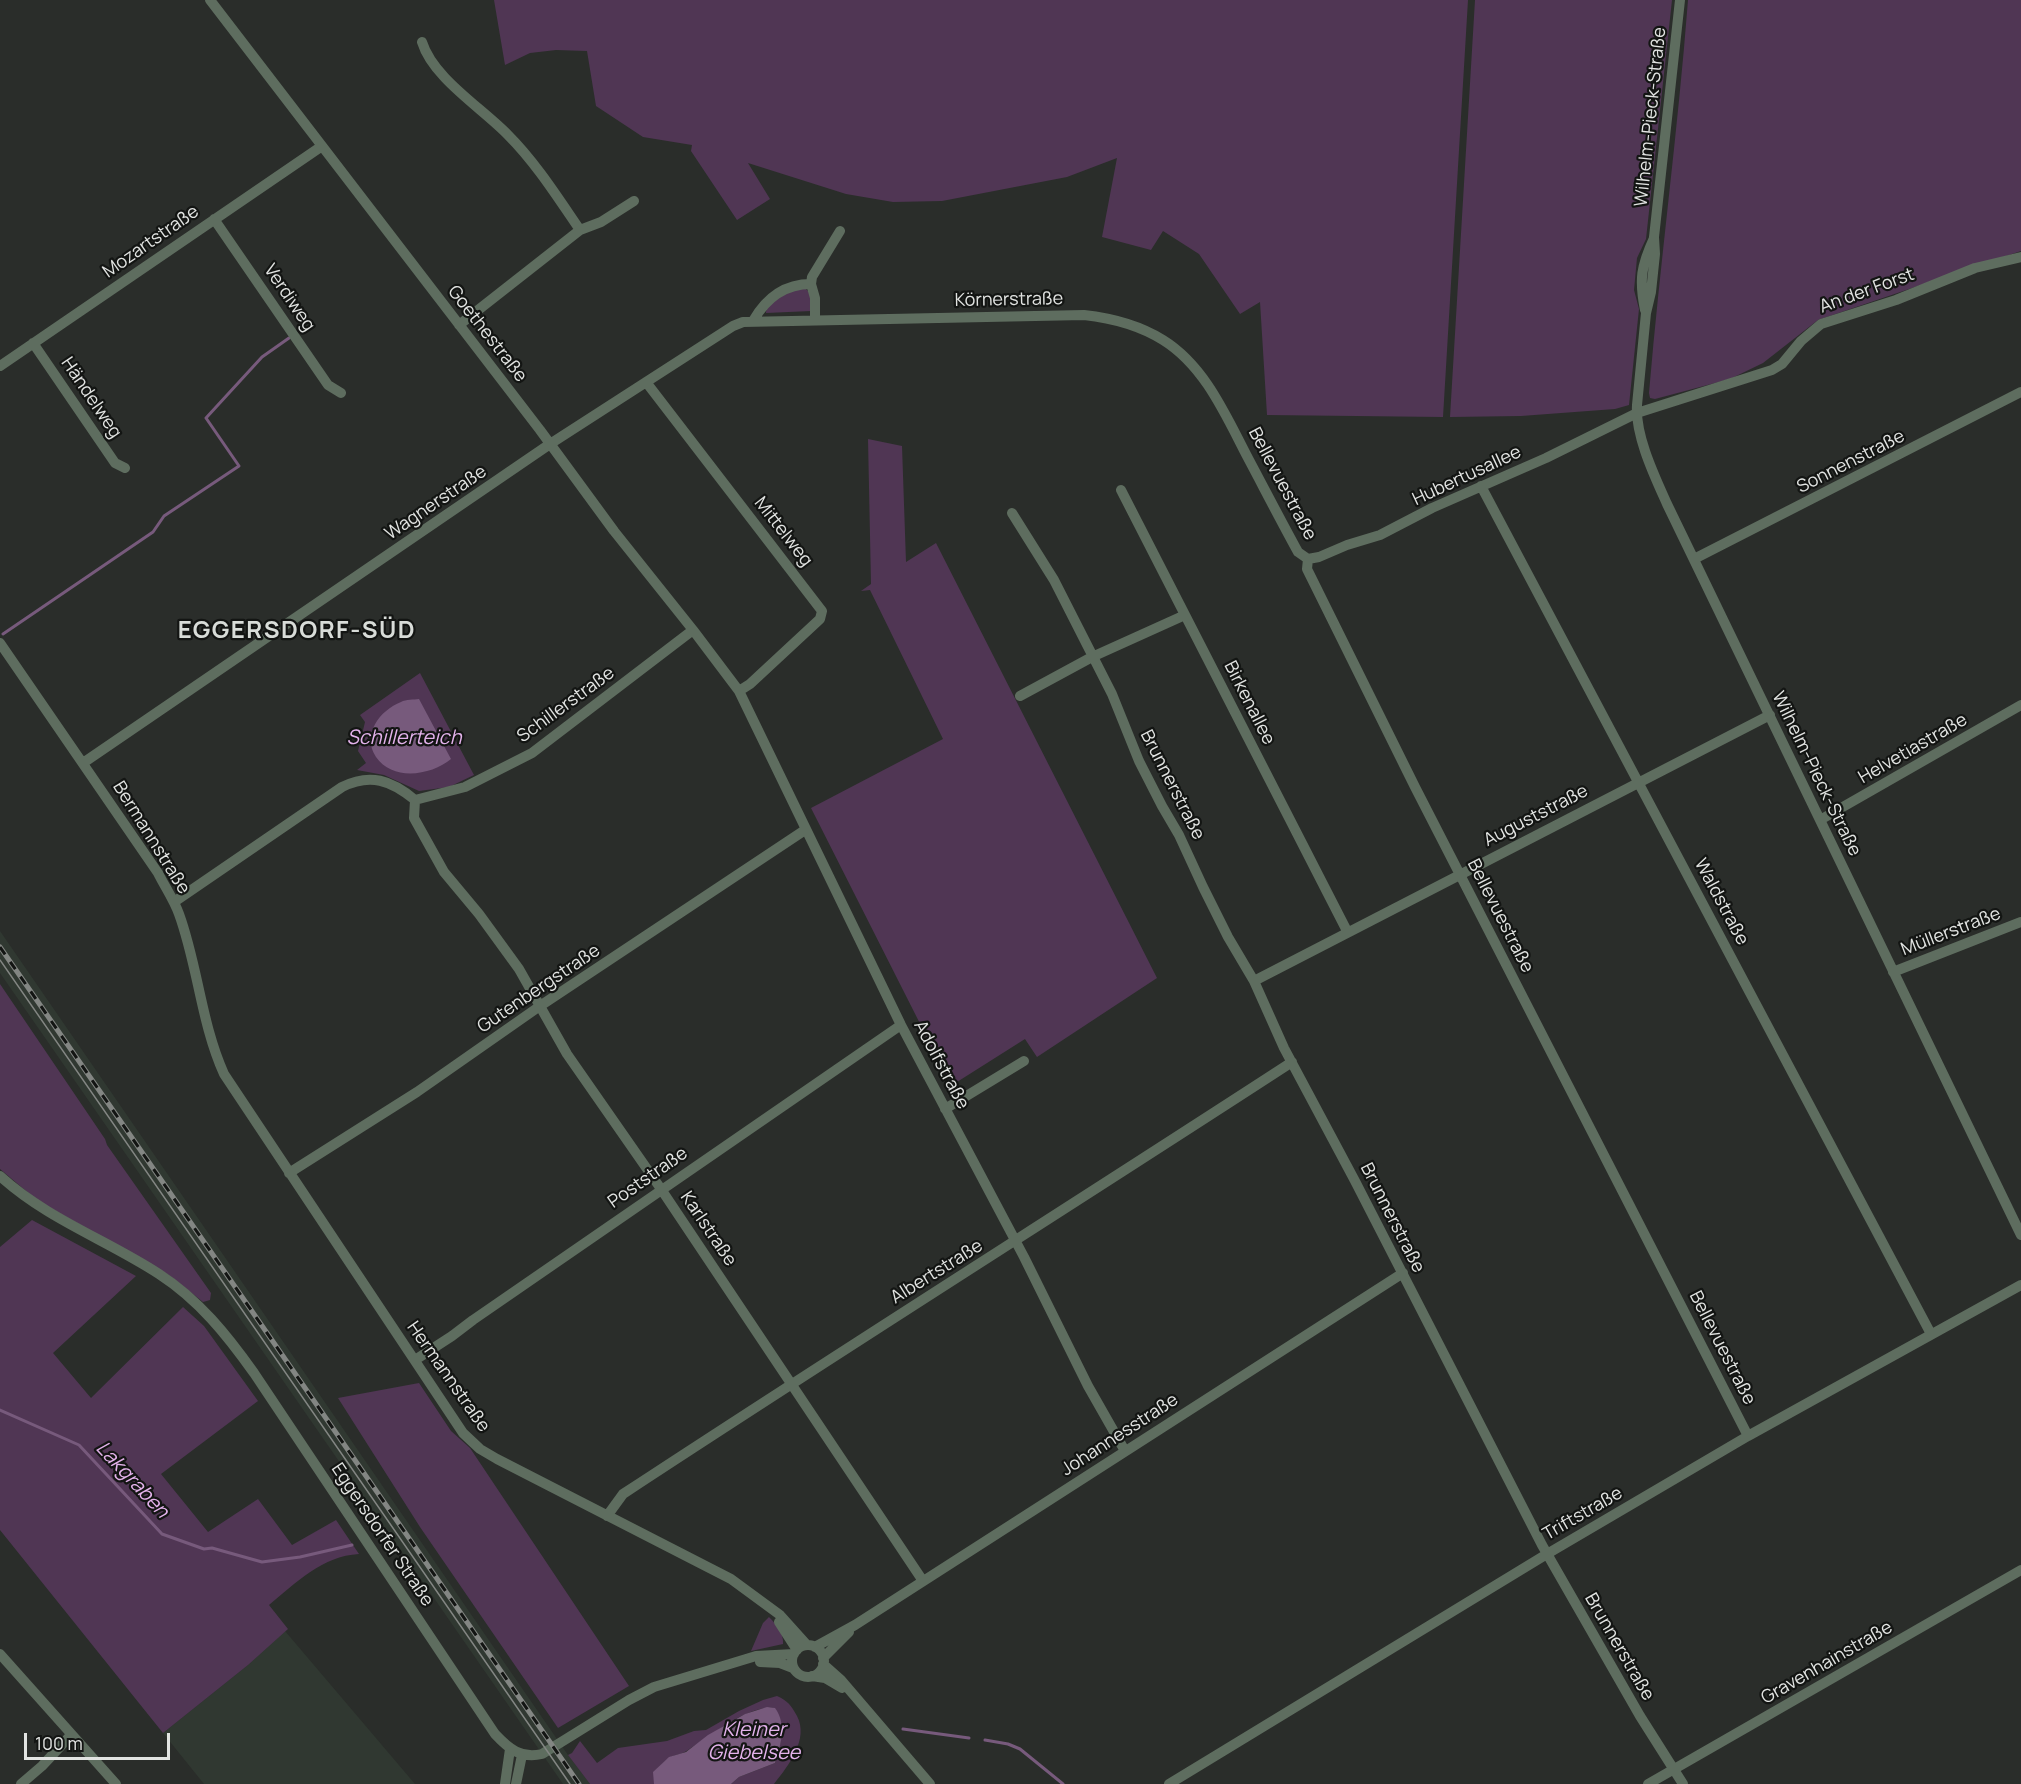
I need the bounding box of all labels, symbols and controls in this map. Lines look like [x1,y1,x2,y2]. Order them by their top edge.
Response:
street label: Wilhelm-Pieck-Straße [1631,26,1671,208]
street label: Mozartstraße [99,201,203,283]
street label: Verdiweg [259,260,319,336]
street label: An der Forst [1817,264,1917,318]
street label: Goethestraße [443,282,531,386]
street label: Körnerstraße [955,288,1063,312]
street label: Händelweg [56,353,126,443]
street label: Bellevuestraße [1243,424,1321,544]
street label: Sonnenstraße [1793,426,1909,498]
street label: Hubertusallee [1409,441,1525,511]
street label: Wagnerstraße [381,461,491,545]
street label: Mittelweg [749,493,817,571]
district label: EGGERSDORF-SÜD [178,617,416,645]
street label: Birkenallee [1219,658,1279,748]
street label: Schillerstraße [513,662,619,748]
street label: Wilhelm-Pieck-Straße [1767,688,1865,860]
street label: Helvetiastraße [1855,709,1971,789]
water label: Schillerteich [346,726,462,750]
street label: Brunnerstraße [1135,727,1209,843]
street label: Bermannstraße [108,778,194,898]
street label: Auguststraße [1480,780,1592,852]
street label: Waldstraße [1689,855,1753,949]
street label: Bellevuestraße [1462,856,1538,976]
street label: Müllerstraße [1898,903,2004,961]
street label: Gutenbergstraße [474,940,604,1038]
street label: Adolfstraße [909,1017,973,1113]
street label: Poststraße [604,1143,692,1213]
street label: Brunnerstraße [1355,1160,1429,1276]
street label: Karlstraße [675,1188,741,1270]
street label: Albertstraße [887,1235,987,1309]
street label: Bellevuestraße [1684,1288,1760,1408]
street label: Hermannstraße [402,1318,494,1436]
street label: Johannesstraße [1057,1389,1183,1481]
water label: Lakgraben [90,1437,174,1523]
street label: Eggersdorfer Straße [326,1459,438,1611]
street label: Triftstraße [1539,1483,1627,1545]
street label: Brunnerstraße [1580,1590,1658,1704]
street label: Gravenhainstraße [1758,1617,1896,1709]
water label: Kleiner Giebelsee [708,1718,800,1765]
scale bar [27,1721,172,1759]
text: 100 m [35,1731,83,1755]

